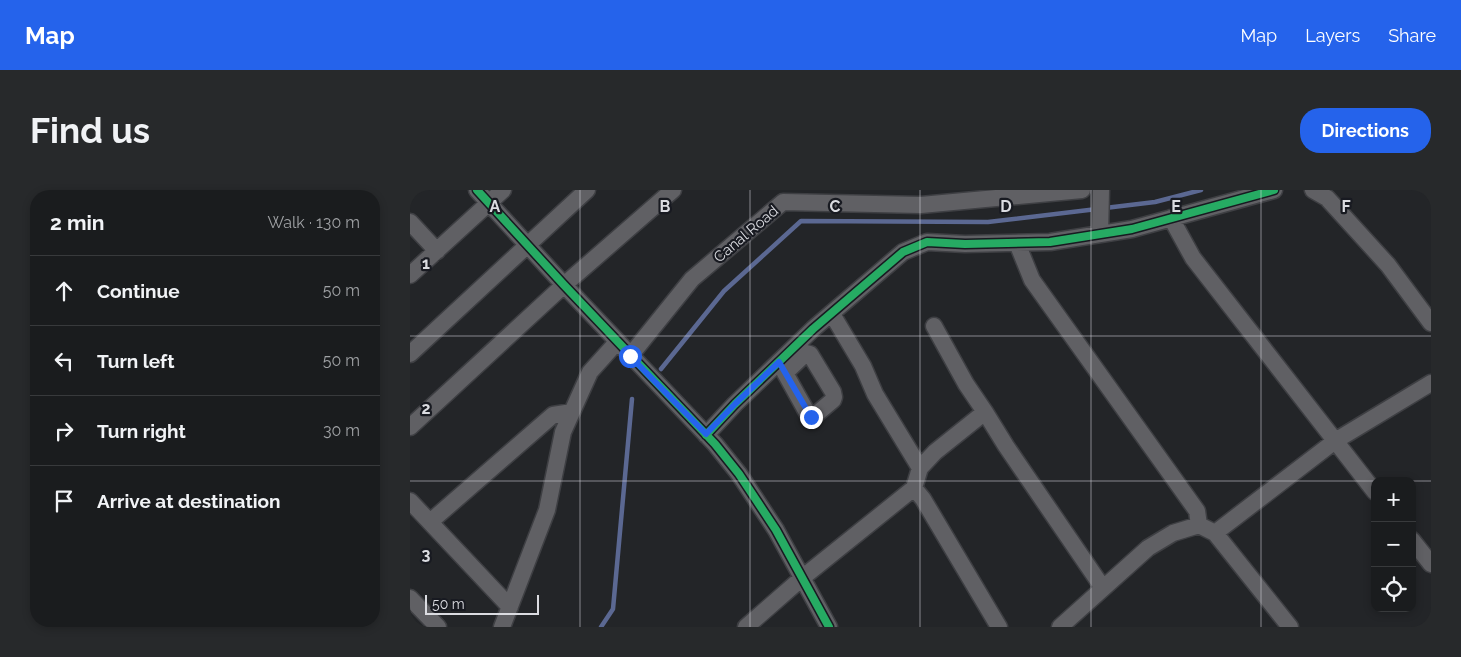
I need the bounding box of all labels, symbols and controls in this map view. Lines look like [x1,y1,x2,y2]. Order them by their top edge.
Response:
text: Map [25,21,75,50]
text: Map [1241,25,1277,46]
text: Layers [1305,25,1360,46]
text: Share [1388,25,1436,46]
button: Directions [1300,108,1431,153]
text: Find us [30,110,150,151]
text: A [490,197,501,216]
text: B [660,197,671,216]
text: C [830,197,841,216]
text: D [1000,197,1012,216]
text: E [1171,197,1181,216]
text: F [1341,197,1351,216]
street label: Canal Road [710,202,782,266]
text: 2 min [50,210,104,235]
text: Walk · 130 m [267,213,360,232]
text: 1 [422,254,430,273]
icon: ahead [50,277,78,305]
text: Continue [97,280,180,302]
text: 50 m [323,281,360,300]
route start [619,345,642,368]
icon: left [50,347,78,375]
text: Turn left [97,350,174,372]
text: 50 m [323,351,360,370]
text: 2 [421,399,431,418]
route end [800,406,823,429]
icon: right [50,417,78,445]
text: Turn right [97,420,186,442]
text: 30 m [323,421,360,440]
map controls [1371,477,1416,612]
button: + [1371,477,1416,522]
icon: arrive [50,487,78,515]
text: Arrive at destination [97,490,281,512]
button: − [1371,522,1416,567]
text: 3 [422,545,431,564]
button: locate [1371,567,1416,612]
scale bar [425,592,539,615]
text: 50 m [432,596,465,612]

